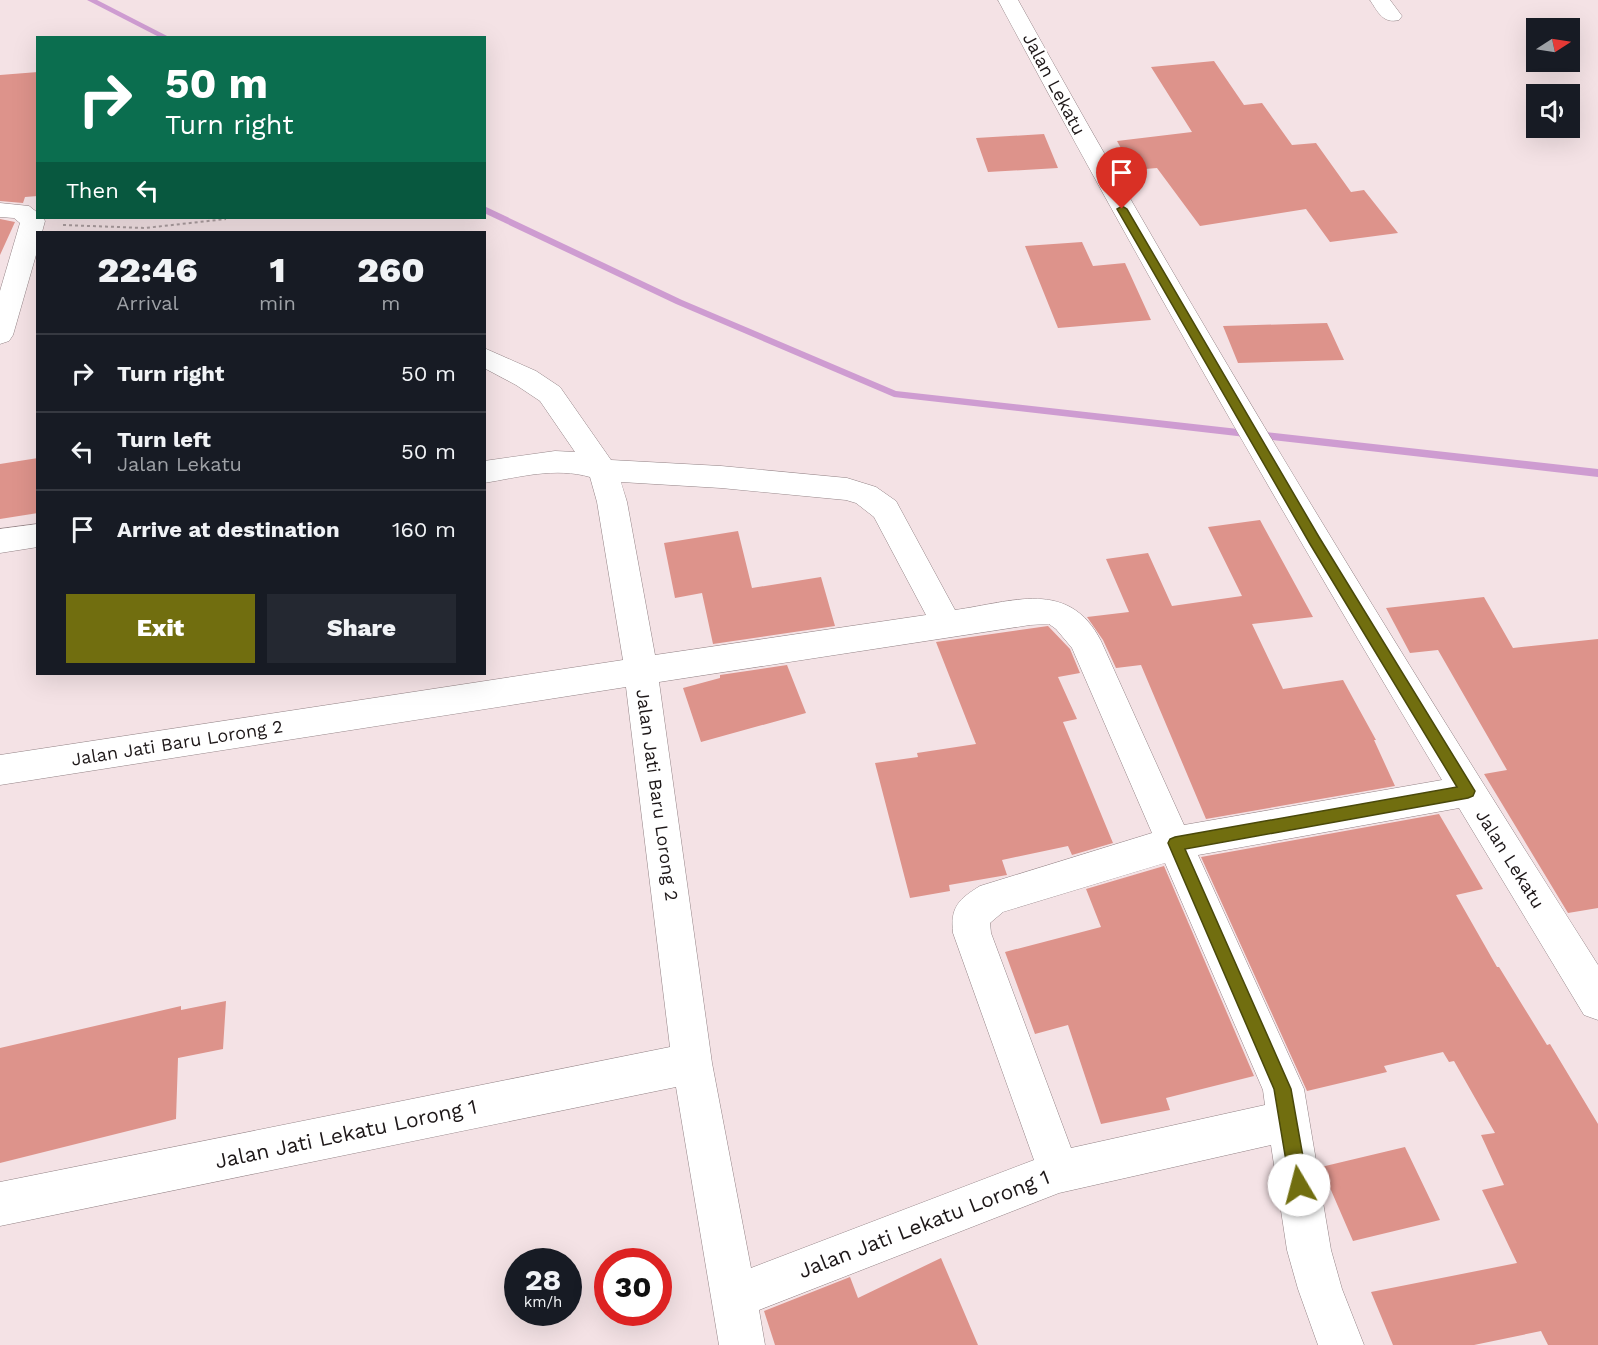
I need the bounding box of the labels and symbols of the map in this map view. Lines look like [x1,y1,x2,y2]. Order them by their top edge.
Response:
north arrow [1526,18,1580,72]
street label: Jalan Lekatu [1019,29,1090,138]
pin [1096,147,1147,209]
street label: Jalan Jati Baru Lorong 2 [632,688,683,902]
street label: Jalan Jati Baru Lorong 2 [70,715,284,770]
street label: Jalan Lekatu [1472,806,1549,912]
street label: Jalan Jati Lekatu Lorong 1 [213,1094,479,1174]
position arrow [1267,1153,1331,1217]
street label: Jalan Jati Lekatu Lorong 1 [795,1164,1053,1283]
speed limit sign: 30 [594,1248,672,1326]

